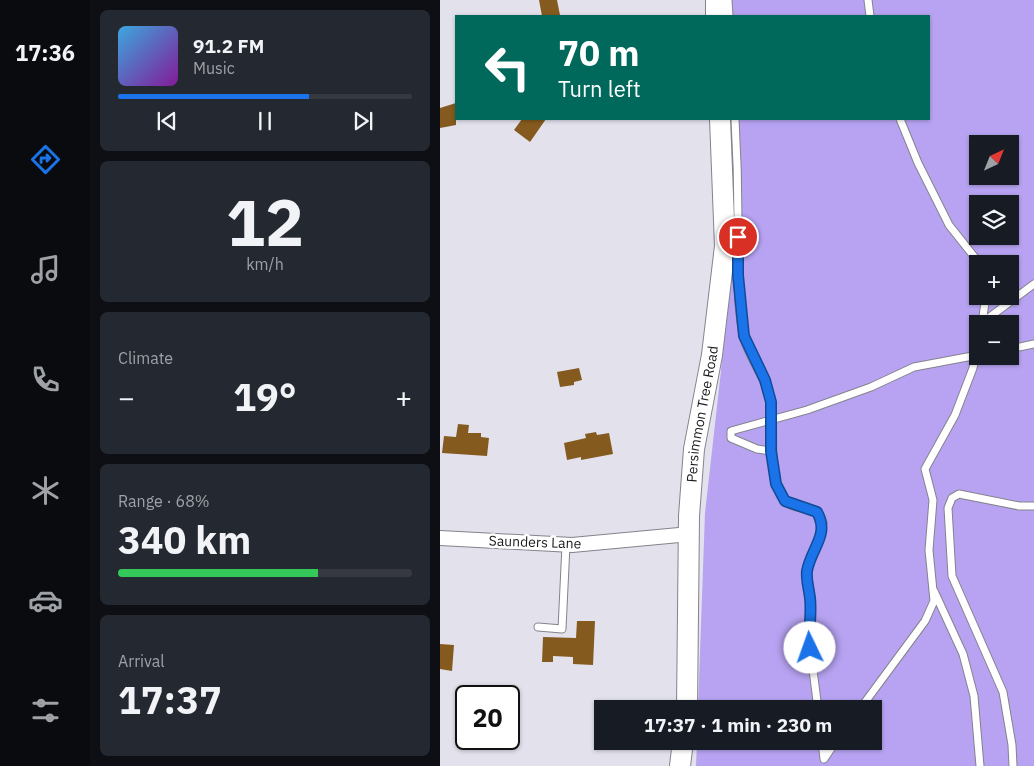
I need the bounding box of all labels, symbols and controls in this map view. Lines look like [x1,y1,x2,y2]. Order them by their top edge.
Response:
text: 70 m [558,30,640,76]
text: 91.2 FM [193,34,264,58]
icon: left [475,35,540,100]
text: 17:36 [15,38,75,67]
text: Music [193,58,235,78]
text: Turn left [558,74,641,103]
icon: previous [153,107,181,135]
icon: pause [251,107,279,135]
icon: next [349,107,377,135]
north arrow [969,135,1019,185]
map controls [969,135,1019,365]
icon: directions [28,142,63,177]
text: 12 [226,179,304,264]
button: layers [969,195,1019,245]
pin [717,216,759,258]
icon: arrive [724,223,752,251]
icon: music [28,252,63,287]
text: km/h [246,254,284,274]
button: + [969,255,1019,305]
button: − [969,315,1019,365]
street label: Persimmon Tree Road [683,345,722,483]
text: Climate [118,348,173,368]
icon: phone [28,362,63,397]
text: 19° [233,372,297,421]
text: − [118,379,135,416]
text: + [395,379,412,416]
icon: climate [28,473,63,508]
text: Range · 68% [118,491,210,511]
text: 340 km [118,515,251,564]
street label: Saunders Lane [488,531,582,553]
icon: car [28,583,63,618]
position arrow [783,621,835,673]
text: Arrival [118,651,165,671]
text: 17:37 [118,675,222,724]
speed limit sign: 20 [455,685,520,750]
icon: filters [28,693,63,728]
text: 17:37 · 1 min · 230 m [644,713,832,737]

